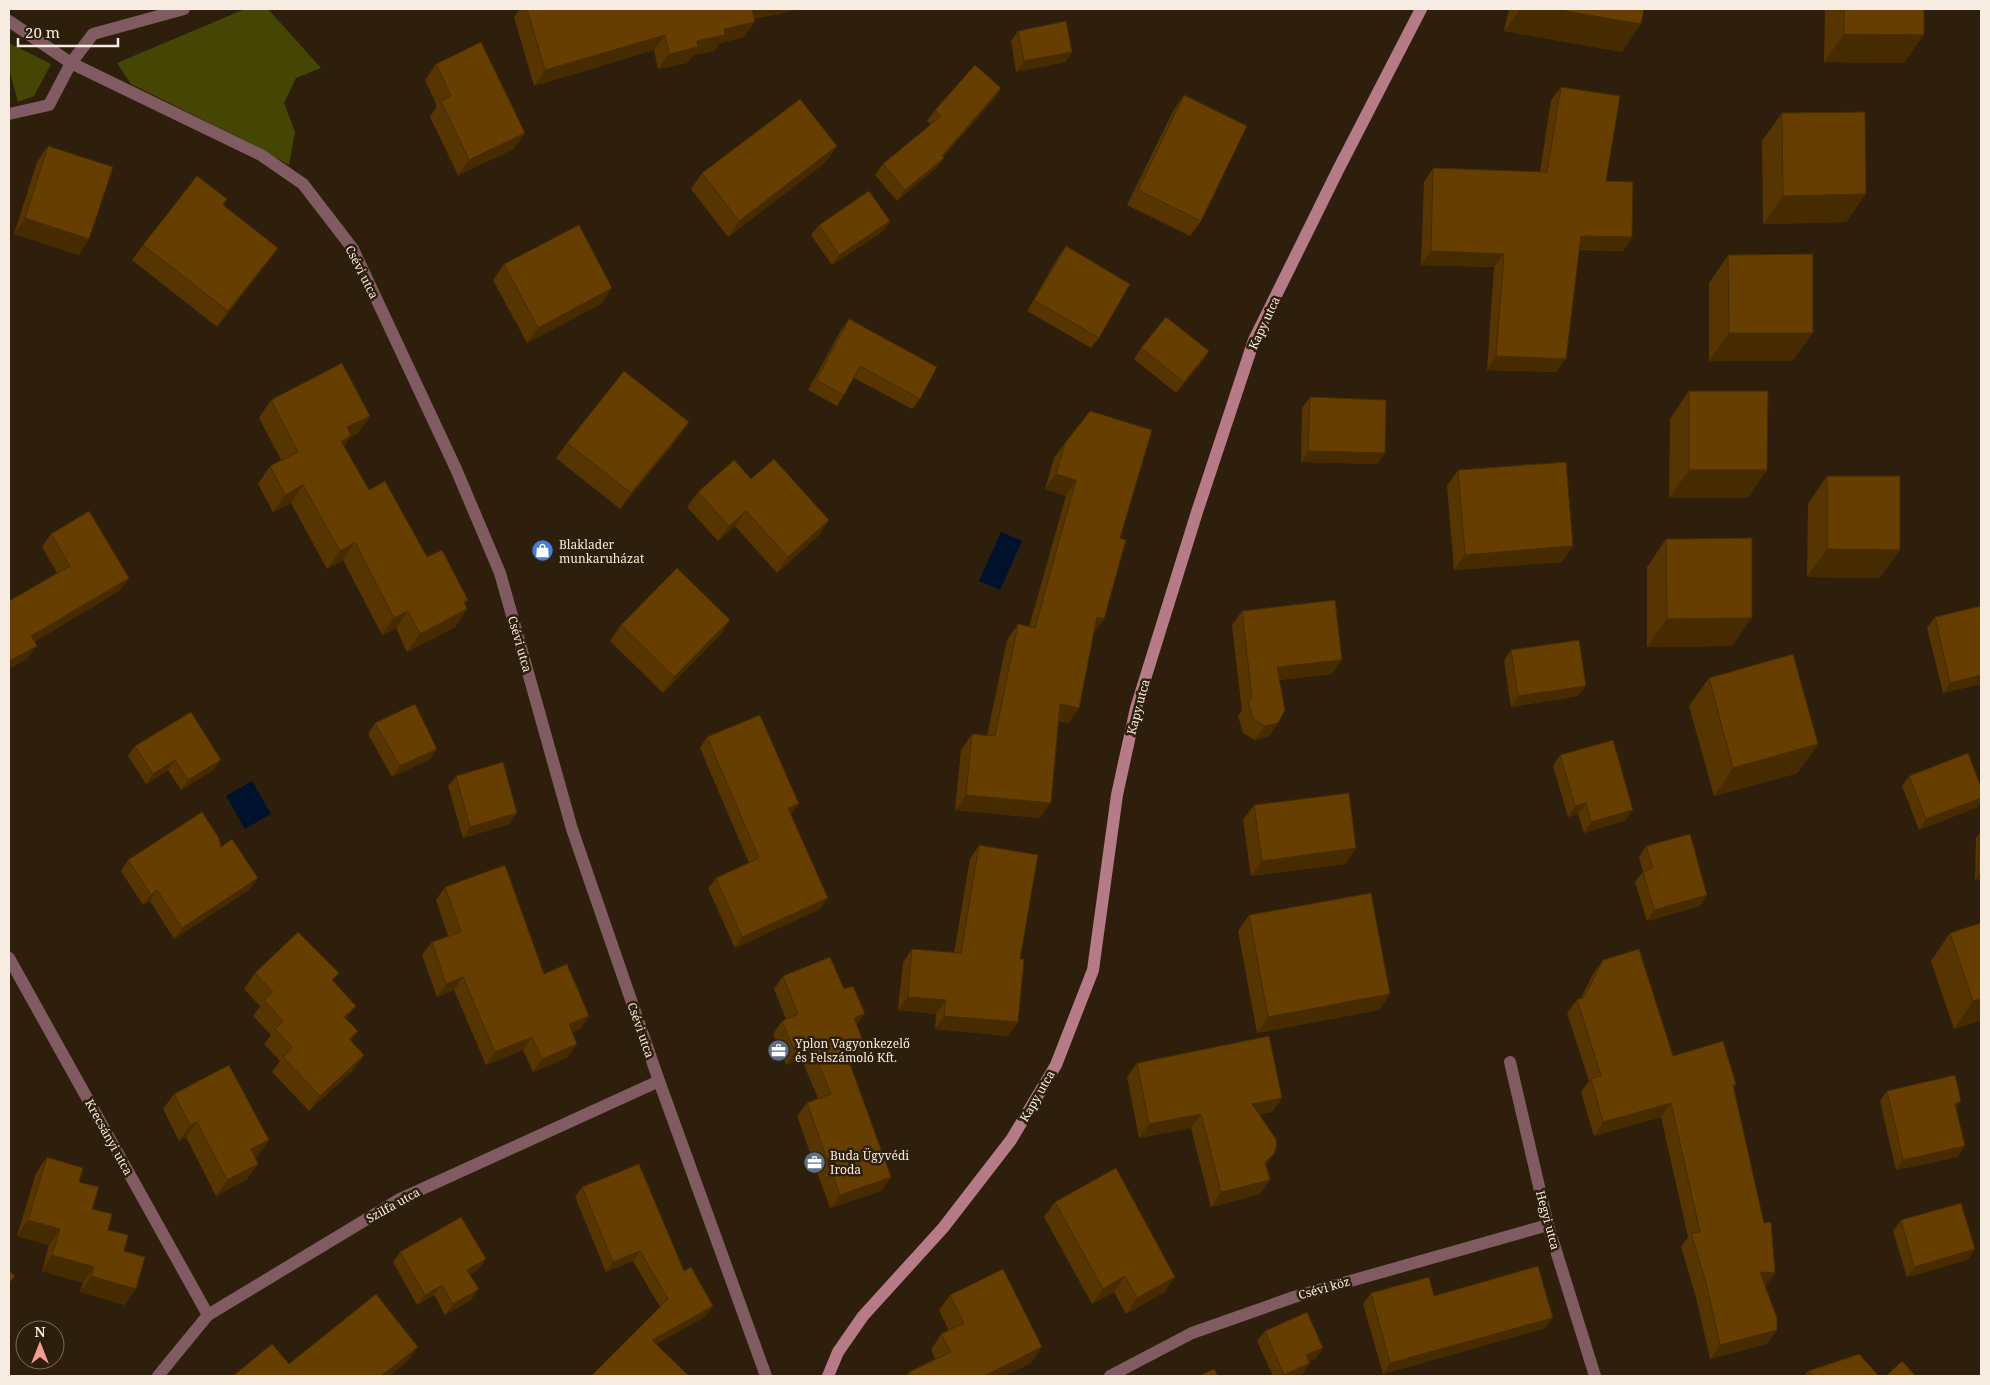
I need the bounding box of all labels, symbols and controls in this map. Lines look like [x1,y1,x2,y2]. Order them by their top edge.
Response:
scale bar [18,15,118,47]
text: 20 m [25,22,60,42]
street label: Csévi utca [341,242,383,302]
street label: Kapy utca [1244,294,1284,352]
place label: Blaklader munkaruházat [559,536,644,567]
shop icon: Blaklader munkaruházat [531,539,555,563]
street label: Csévi utca [504,614,536,674]
street label: Kapy utca [1122,677,1154,737]
street label: Csévi utca [624,1000,658,1060]
place label: Yplon Vagyonkezelő és Felszámoló Kft. [794,1035,910,1066]
office icon: Yplon Vagyonkezelő és Felszámoló Kft. [767,1038,791,1062]
street label: Kapy utca [1015,1067,1059,1125]
street label: Krecsányi utca [81,1096,137,1178]
place label: Buda Ügyvédi Iroda [830,1147,909,1178]
office icon: Buda Ügyvédi Iroda [802,1150,826,1174]
street label: Szilfa utca [363,1183,423,1227]
street label: Hegyi utca [1532,1189,1564,1252]
street label: Csévi köz [1296,1273,1352,1303]
north arrow [15,1320,65,1370]
text: N [34,1322,46,1341]

